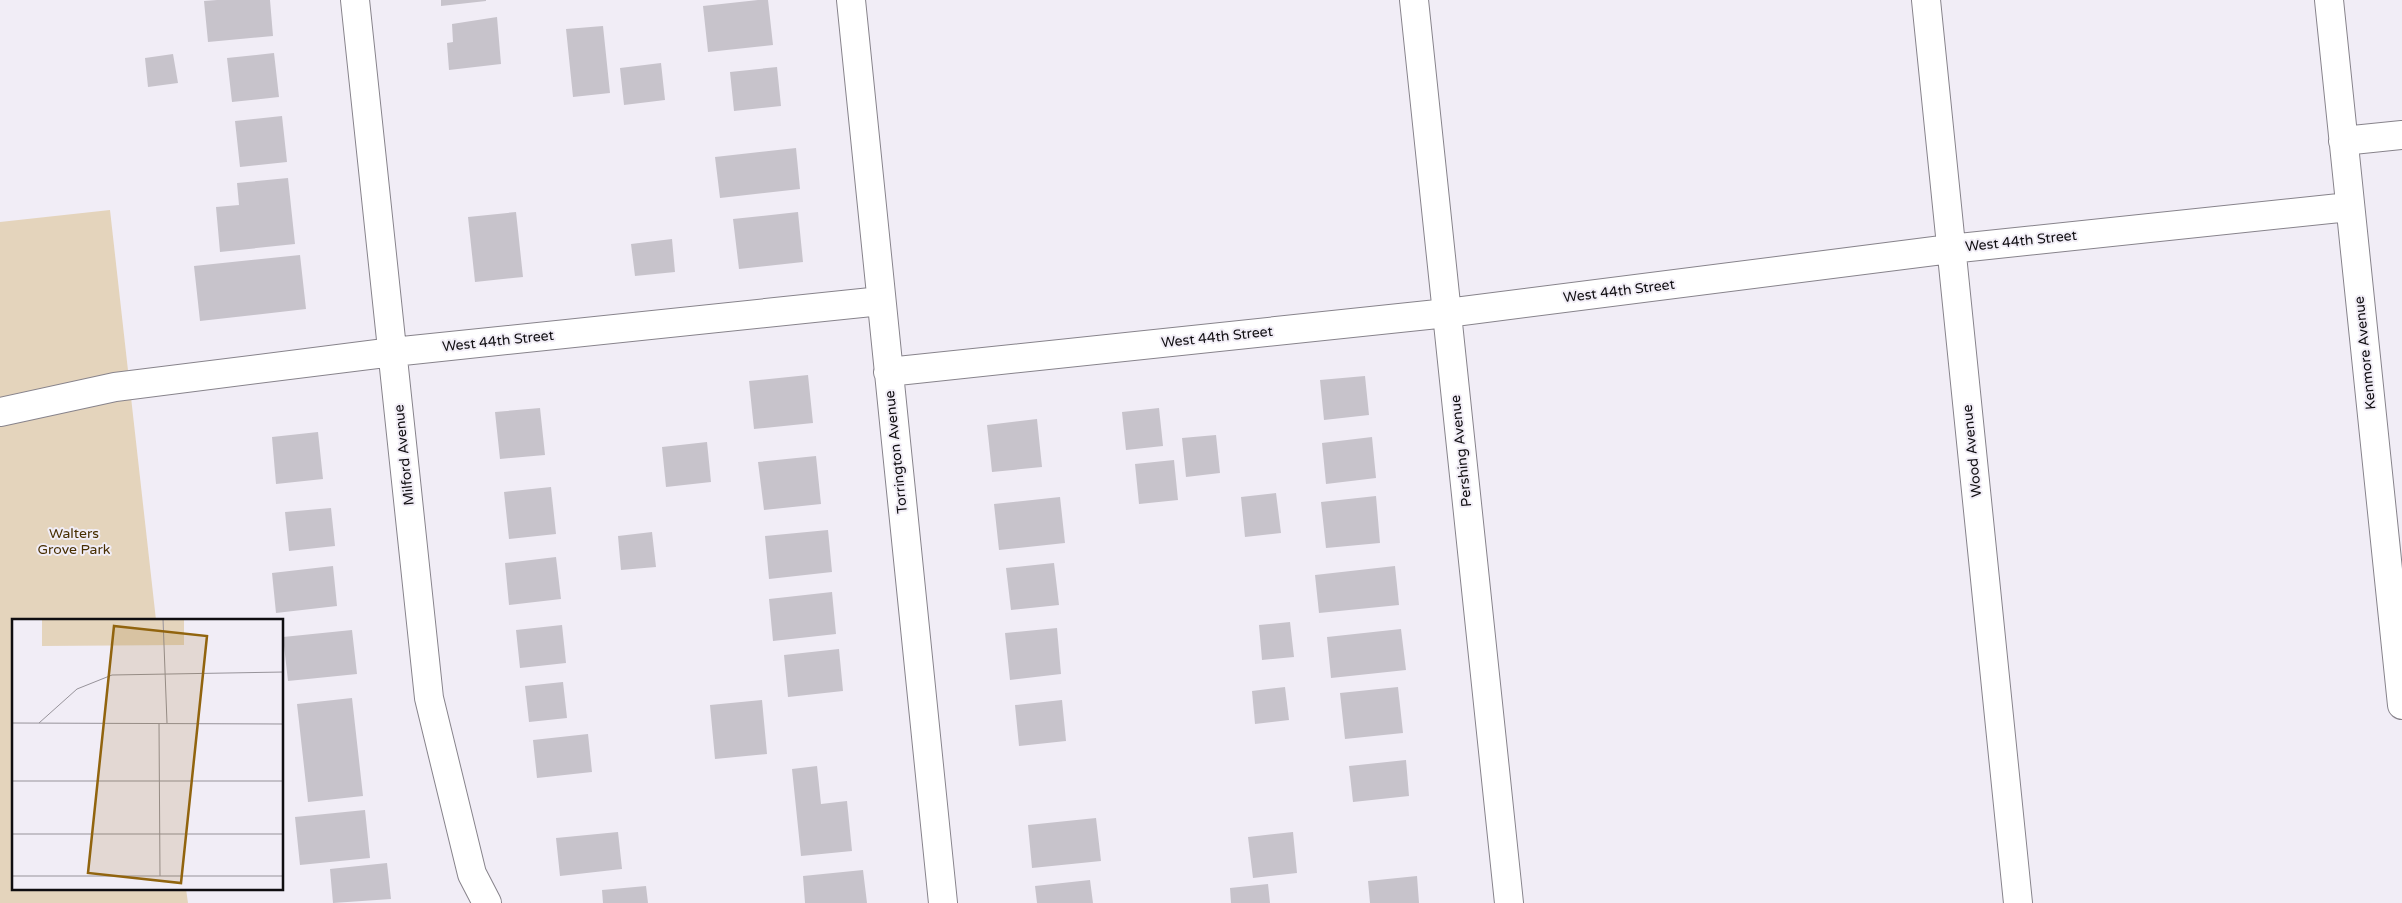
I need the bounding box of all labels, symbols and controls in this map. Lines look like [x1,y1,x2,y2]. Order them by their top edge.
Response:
street label: West 44th Street [1964,227,2078,255]
street label: West 44th Street [1562,276,1676,306]
street label: Kenmore Avenue [2351,295,2379,411]
street label: West 44th Street [1160,323,1274,351]
street label: West 44th Street [441,327,555,355]
street label: Torrington Avenue [881,390,911,514]
street label: Pershing Avenue [1447,394,1475,508]
street label: Milford Avenue [390,404,418,506]
street label: Wood Avenue [1959,404,1985,498]
park label: Walters Grove Park [38,525,111,558]
inset map [12,619,284,890]

